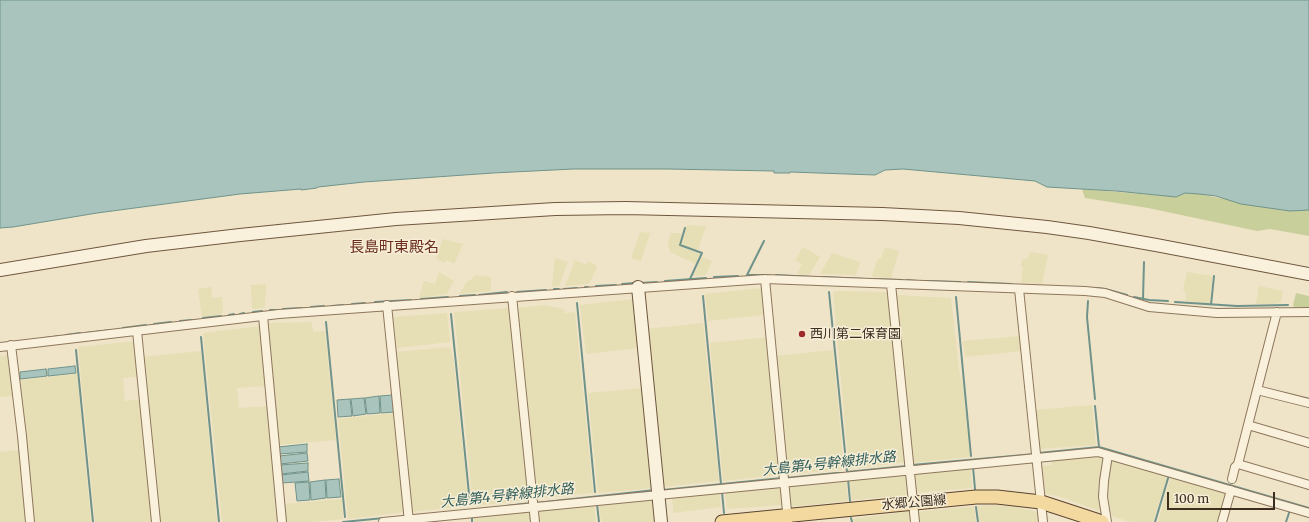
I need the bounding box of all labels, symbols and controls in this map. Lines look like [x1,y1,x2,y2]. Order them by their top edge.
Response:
district label: 長島町東殿名 [349,239,439,257]
place label: 西川第二保育園 [810,326,901,342]
marker: 西川第二保育園 [797,329,807,339]
water label: 大島第4号幹線排水路 [761,449,897,479]
water label: 大島第4号幹線排水路 [439,481,575,511]
scale bar [1169,484,1277,510]
text: 100 m [1174,491,1209,506]
street label: 水郷公園線 [881,492,947,514]

